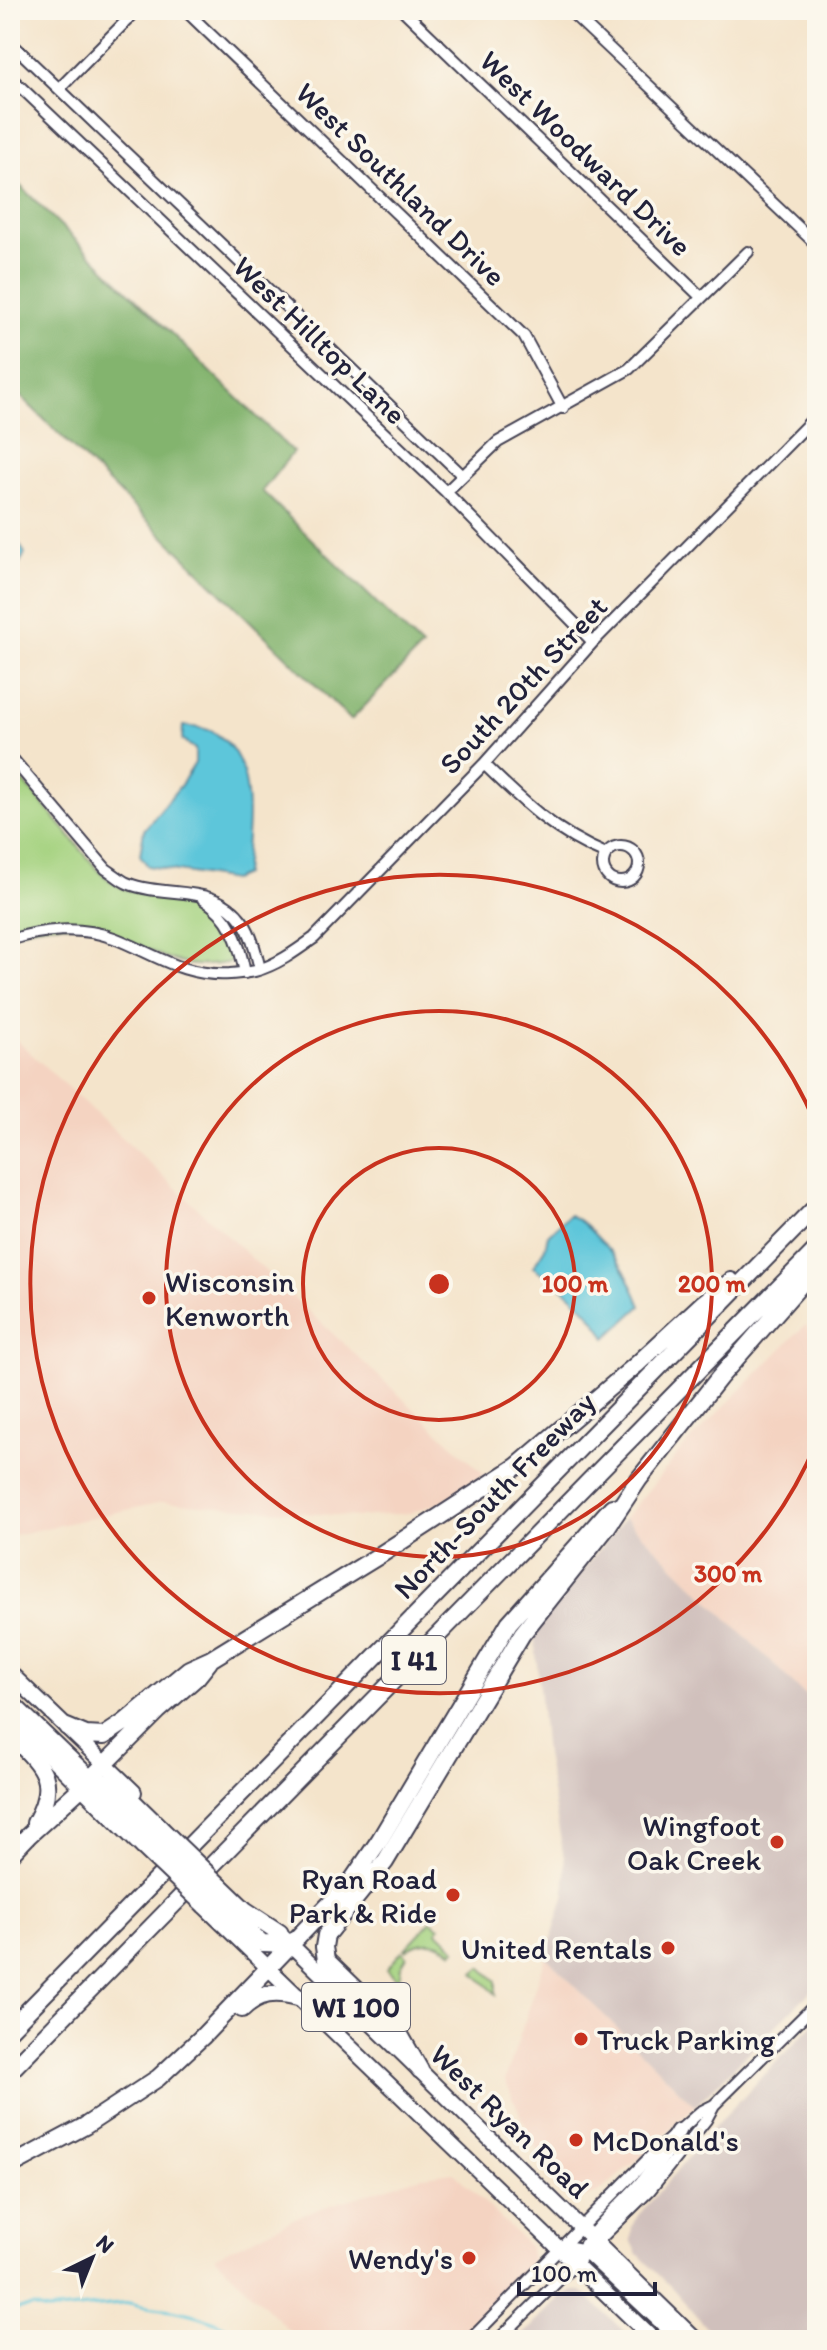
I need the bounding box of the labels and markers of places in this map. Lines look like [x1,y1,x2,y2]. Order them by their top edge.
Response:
place label: Wisconsin Kenworth [165,1263,295,1334]
centre of rings [425,1270,453,1298]
marker: Wisconsin Kenworth [140,1289,158,1307]
place label: Wingfoot Oak Creek [627,1807,761,1878]
marker: Wingfoot Oak Creek [768,1833,786,1851]
place label: Ryan Road Park & Ride [289,1860,437,1931]
marker: Ryan Road Park & Ride [444,1886,462,1904]
place label: United Rentals [461,1930,652,1967]
marker: United Rentals [659,1939,677,1957]
place label: Truck Parking [597,2021,776,2058]
marker: Truck Parking [572,2030,590,2048]
place label: McDonald's [592,2122,739,2159]
marker: McDonald's [567,2131,585,2149]
place label: Wendy's [348,2240,453,2277]
marker: Wendy's [460,2249,478,2267]

